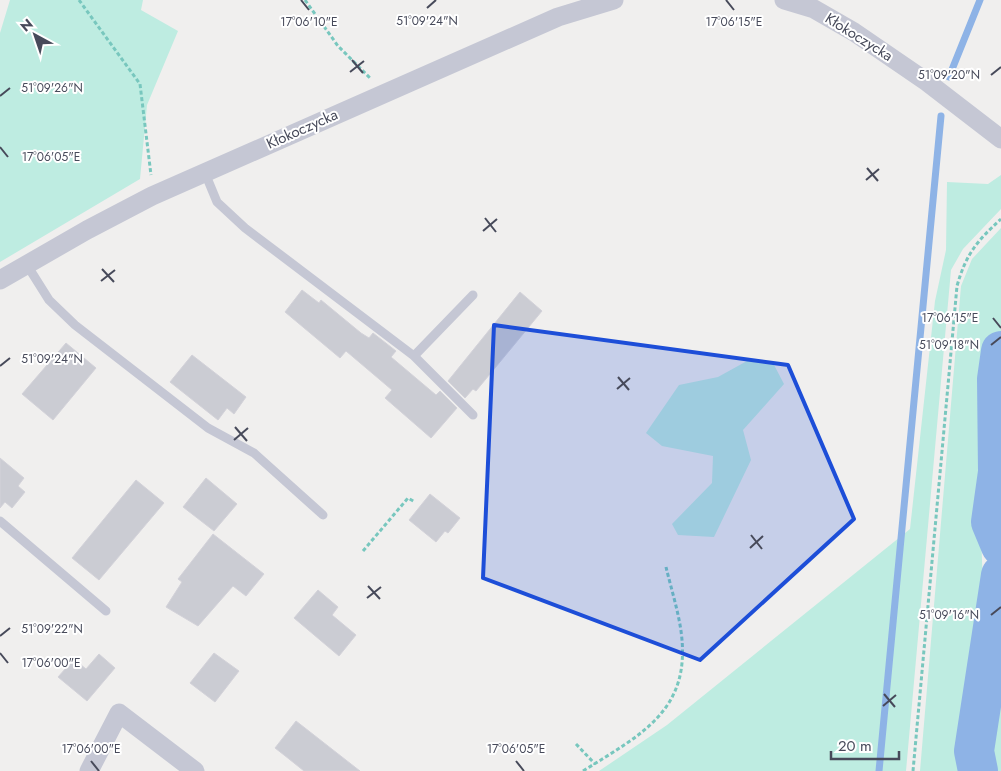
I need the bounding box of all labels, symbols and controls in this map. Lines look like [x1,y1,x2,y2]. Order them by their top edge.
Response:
street label: Kłokoczycka [821,7,897,67]
north arrow [10,10,60,60]
text: 51°09'24"N [396,12,458,30]
text: 17°06'10"E [280,13,338,31]
text: 17°06'15"E [706,13,762,31]
text: N [16,14,37,36]
text: 51°09'20"N [918,66,980,84]
text: 51°09'26"N [21,79,83,97]
street label: Kłokoczycka [263,103,341,155]
text: 17°06'05"E [22,148,80,166]
text: 17°06'15"E [922,309,978,327]
text: 51°09'18"N [919,336,979,354]
text: 51°09'24"N [21,350,83,368]
text: 51°09'16"N [919,606,979,624]
text: 51°09'22"N [21,620,83,638]
text: 17°06'00"E [21,654,81,672]
scale bar [831,728,898,760]
text: 20 m [838,735,872,757]
text: 17°06'00"E [61,740,121,758]
text: 17°06'05"E [487,740,545,758]

